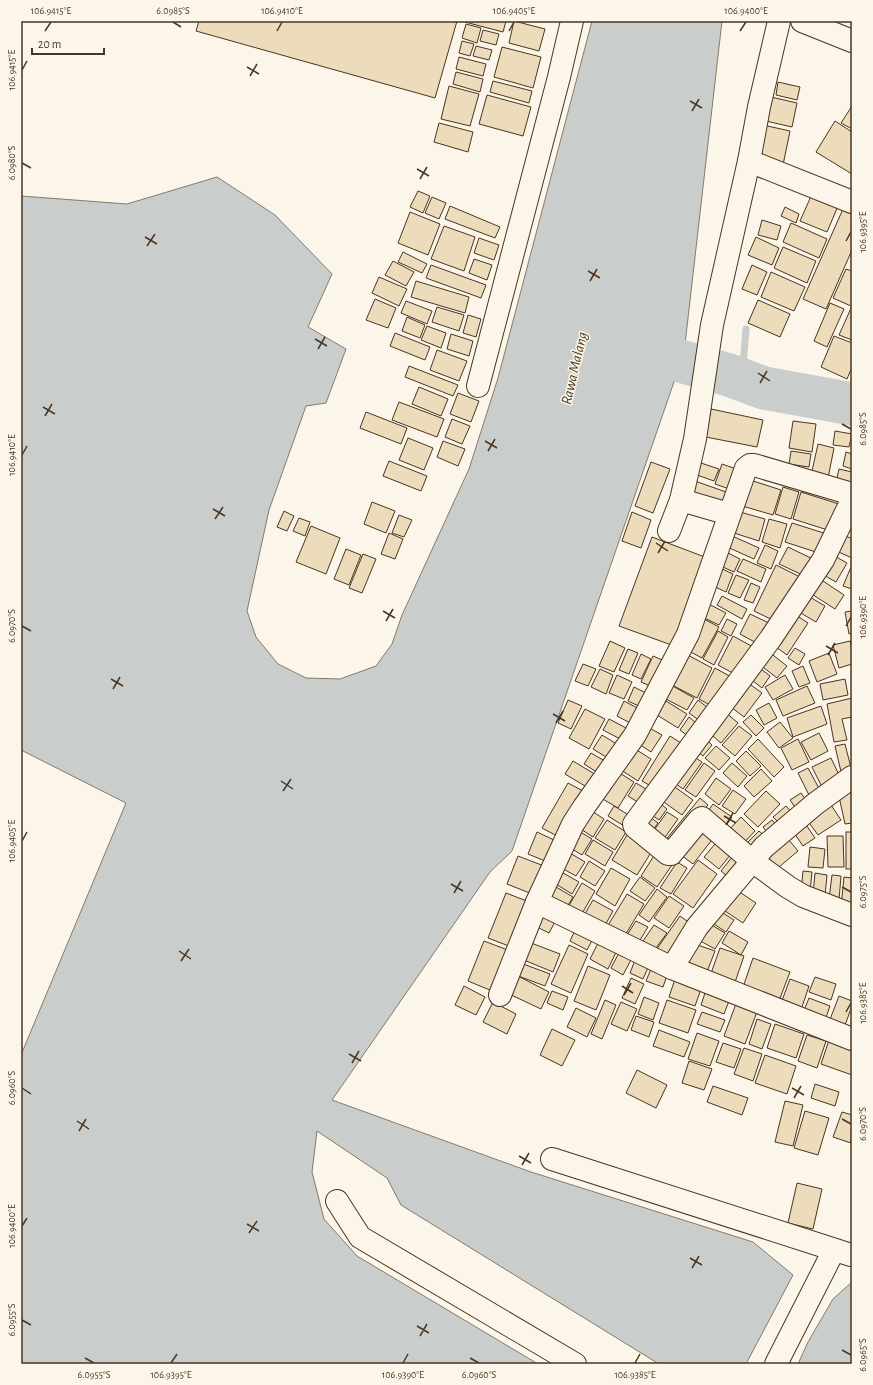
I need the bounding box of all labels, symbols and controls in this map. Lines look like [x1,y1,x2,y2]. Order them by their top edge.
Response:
text: 106.9415°E [31,6,71,16]
text: 6.0985°S [156,6,190,16]
text: 106.9410°E [261,6,303,16]
text: 106.9405°E [493,6,535,16]
text: 106.9400°E [724,6,768,16]
scale bar [32,30,104,56]
text: 20 m [38,38,61,50]
text: 106.9415°E [7,50,17,90]
text: 6.0980°S [7,145,17,180]
text: 106.9395°E [858,211,868,253]
water label: Rawa Malang [559,330,590,406]
text: 6.0985°S [858,412,868,446]
text: 106.9410°E [7,434,17,476]
text: 106.9390°E [858,596,868,638]
text: 6.0970°S [7,609,17,643]
text: 106.9405°E [7,820,17,862]
text: 6.0975°S [858,875,868,908]
text: 106.9385°E [858,982,868,1024]
text: 6.0960°S [7,1070,17,1105]
text: 6.0970°S [858,1107,868,1141]
text: 106.9400°E [7,1204,17,1248]
text: 6.0955°S [7,1303,17,1336]
text: 6.0965°S [858,1338,868,1372]
text: 6.0955°S [78,1370,111,1380]
text: 106.9395°E [150,1370,192,1380]
text: 106.9390°E [382,1370,424,1380]
text: 6.0960°S [462,1370,497,1380]
text: 106.9385°E [614,1370,656,1380]

